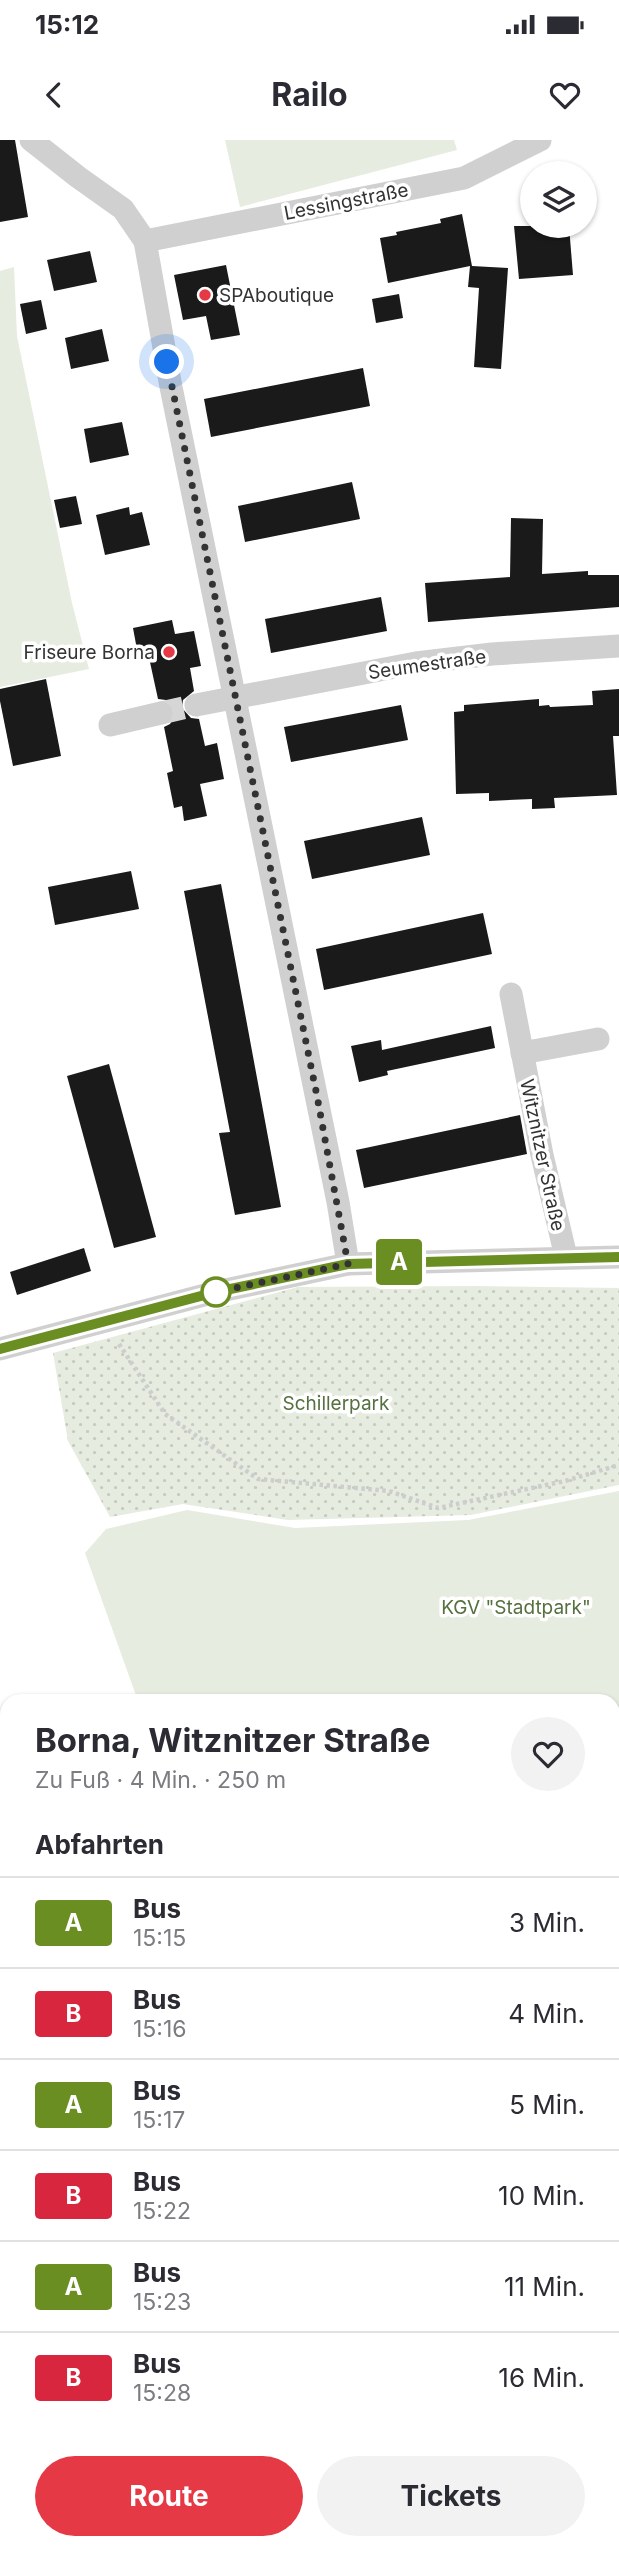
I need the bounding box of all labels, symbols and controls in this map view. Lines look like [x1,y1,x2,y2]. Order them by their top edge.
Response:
text: 15:12 [35,9,99,40]
text: Railo [271,75,348,114]
icon: back [35,76,73,114]
icon: heart [546,76,584,114]
map controls [520,161,597,238]
button: layers [520,161,597,238]
street label: Lessingstraße [282,178,410,225]
place label: SPAboutique [219,284,334,307]
marker: SPAboutique [197,287,213,303]
your location [149,344,184,379]
place label: Friseure Borna [24,641,155,664]
marker: Friseure Borna [161,644,177,660]
street label: Seumestraße [367,645,488,684]
street label: Witznitzer Straße [515,1077,570,1233]
line badge: A [376,1239,422,1285]
text: A [390,1247,408,1276]
unlabelled marker [201,1277,231,1307]
park label: Schillerpark [283,1392,390,1415]
park label: KGV "Stadtpark" [441,1596,591,1619]
button: heart [511,1717,585,1791]
text: Borna, Witznitzer Straße [35,1720,430,1760]
text: Zu Fuß · 4 Min. · 250 m [35,1766,286,1794]
text: Abfahrten [35,1829,164,1860]
text: Bus [133,1893,181,1924]
text: 3 Min. [509,1907,585,1938]
text: A [65,1908,82,1937]
text: 15:15 [133,1924,186,1952]
text: Bus [133,1984,181,2015]
text: 4 Min. [508,1998,585,2029]
text: B [66,1999,81,2028]
text: 15:16 [133,2015,187,2043]
text: Bus [133,2075,181,2106]
text: 5 Min. [509,2089,585,2120]
text: A [65,2090,82,2119]
text: 15:17 [133,2106,185,2134]
text: Bus [133,2166,181,2197]
text: 10 Min. [498,2180,585,2211]
text: B [66,2181,81,2210]
text: 15:22 [133,2197,191,2225]
text: Bus [133,2257,181,2288]
text: 11 Min. [504,2271,585,2302]
text: A [65,2272,82,2301]
text: 15:23 [133,2288,191,2316]
text: Bus [133,2348,181,2379]
text: 16 Min. [498,2362,585,2393]
text: B [66,2363,81,2392]
text: 15:28 [133,2379,191,2407]
button: Route [35,2456,303,2536]
button: Tickets [317,2456,585,2536]

